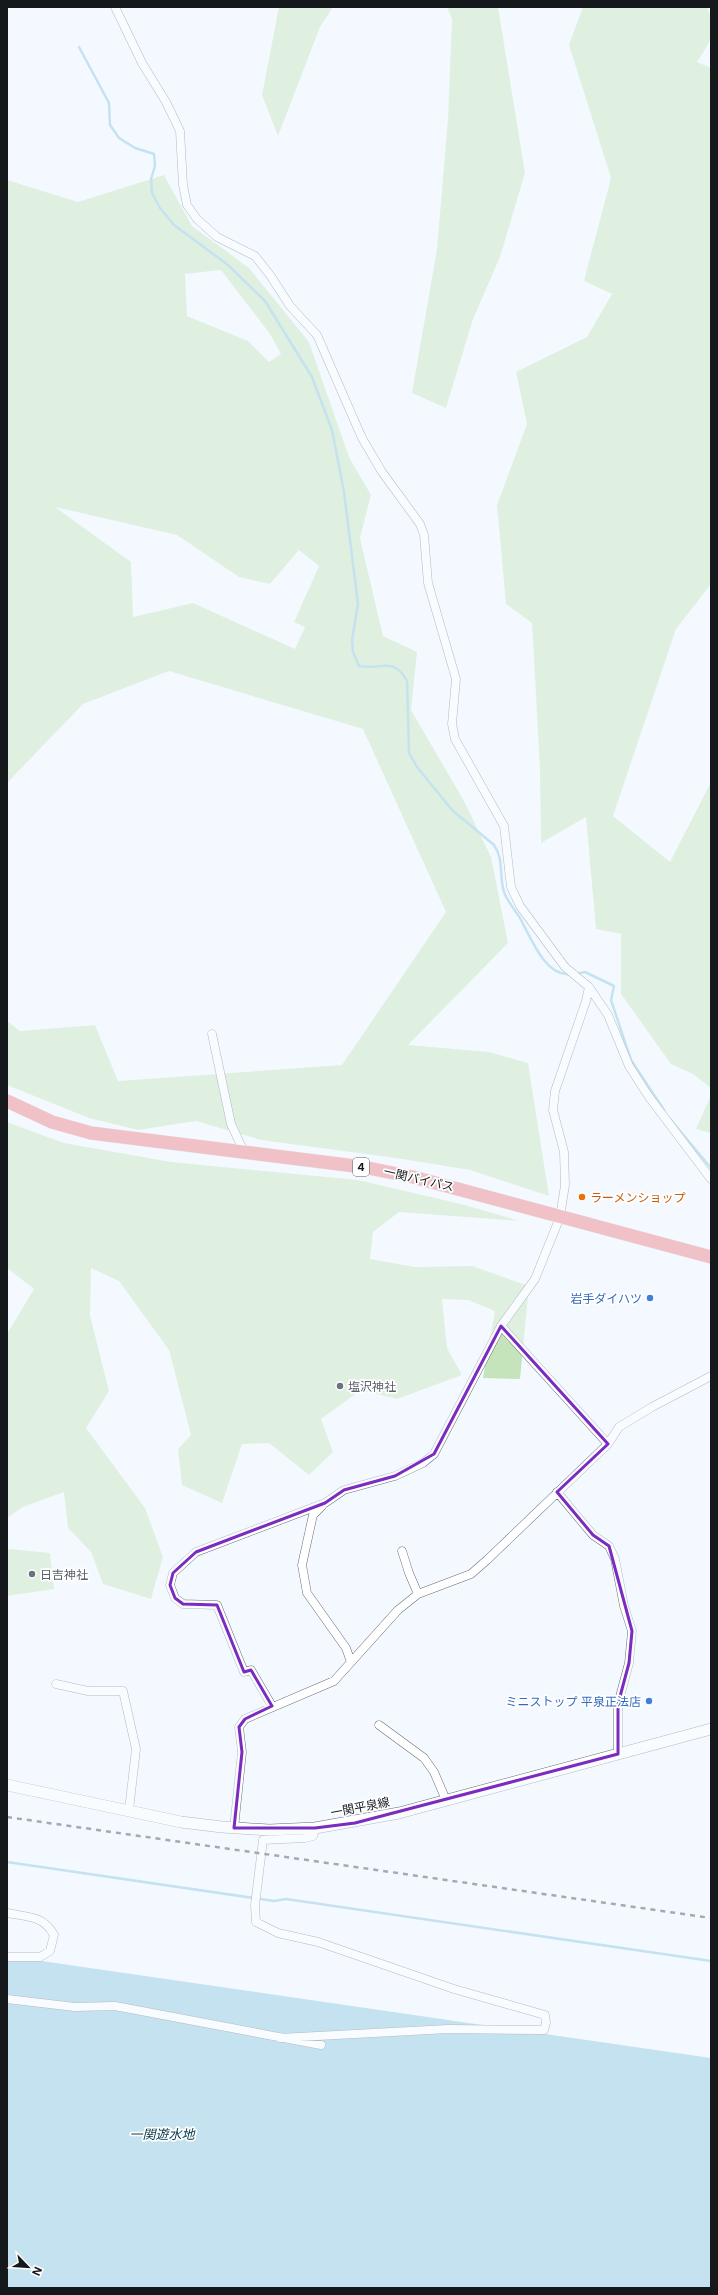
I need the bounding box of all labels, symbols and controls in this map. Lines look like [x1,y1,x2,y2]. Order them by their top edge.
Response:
road number: 4 [353,1158,369,1176]
street label: 一関バイパス [382,1164,456,1194]
place label: ラーメンショップ [590,1190,686,1205]
marker: ラーメンショップ [577,1192,587,1202]
place label: 岩手ダイハツ [570,1291,642,1306]
marker: 岩手ダイハツ [645,1293,655,1303]
place label: 塩沢神社 [348,1379,396,1394]
marker: 塩沢神社 [335,1381,345,1391]
place label: 日吉神社 [40,1567,88,1582]
marker: 日吉神社 [27,1569,37,1579]
place label: ミニストップ 平泉正法店 [506,1694,641,1709]
marker: ミニストップ 平泉正法店 [644,1696,654,1706]
street label: 一関平泉線 [329,1794,391,1820]
water label: 一関遊水地 [129,2126,196,2142]
north arrow [8,2247,48,2287]
text: N [29,2264,45,2278]

